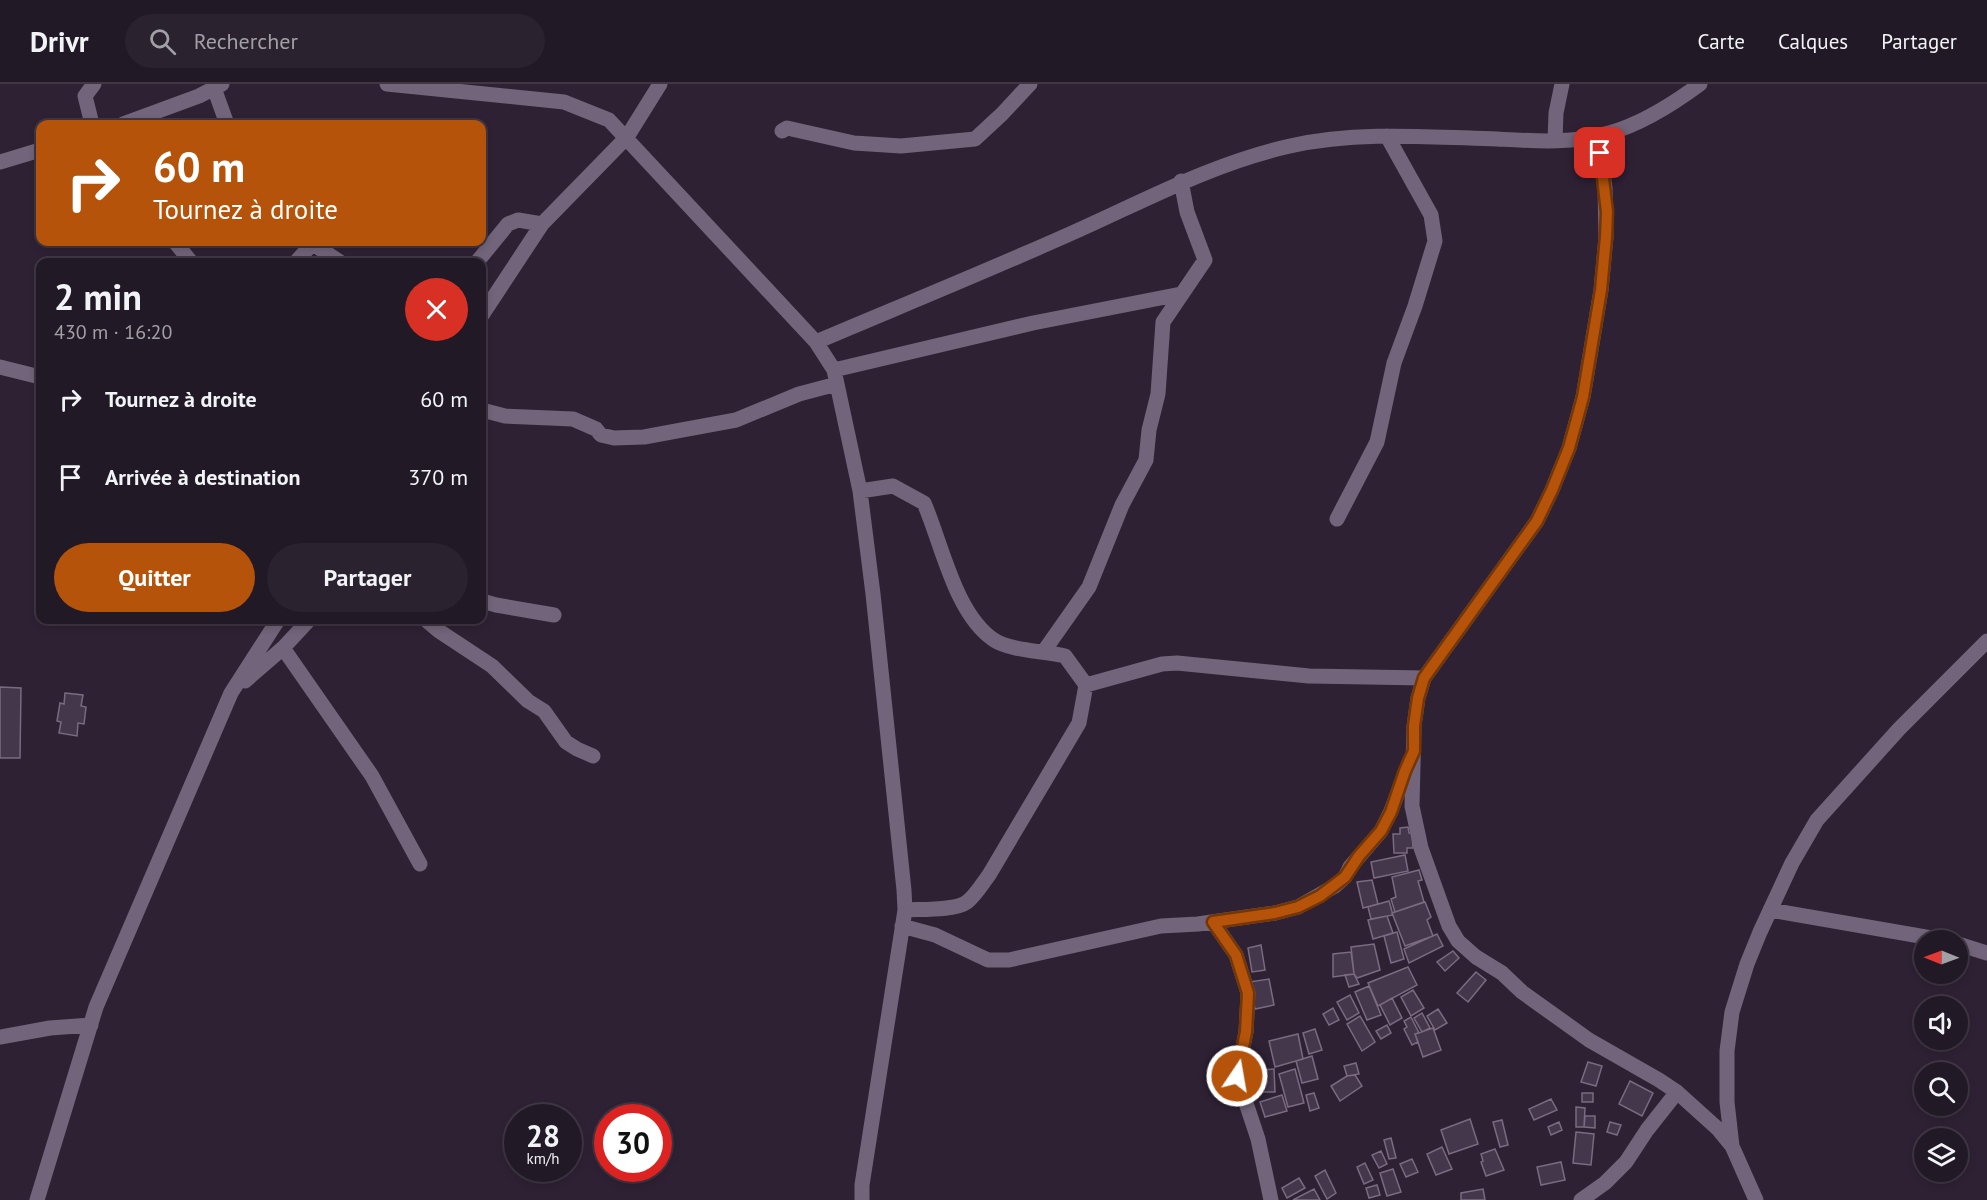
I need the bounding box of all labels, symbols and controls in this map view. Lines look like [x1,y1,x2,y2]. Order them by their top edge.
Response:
search box [125,14,545,68]
text: Drivr [30,23,89,60]
icon: search [146,25,179,58]
text: Rechercher [194,27,298,55]
text: Carte [1698,28,1745,55]
text: Calques [1778,28,1848,55]
text: Partager [1881,28,1957,55]
pin [1574,127,1625,178]
icon: arrive [1583,136,1616,169]
text: 60 m [153,139,245,194]
icon: right [54,144,132,222]
text: Tournez à droite [153,192,338,226]
text: 2 min [54,273,142,320]
button: close [405,278,468,341]
text: 430 m · 16:20 [54,319,172,345]
icon: right [54,383,87,416]
text: Tournez à droite [105,385,257,413]
text: 60 m [420,385,468,413]
icon: arrive [54,461,87,494]
text: Arrivée à destination [105,463,301,491]
text: 370 m [408,463,468,491]
button: Quitter [54,543,255,612]
button: Partager [267,543,468,612]
north arrow [1914,930,1968,984]
map controls [1914,930,1968,1182]
button: sound [1914,996,1968,1050]
position arrow [1205,1044,1269,1108]
button: search [1914,1062,1968,1116]
speed limit sign: 30 [594,1104,672,1182]
text: 28 [526,1116,560,1155]
button: layers [1914,1128,1968,1182]
text: km/h [527,1149,559,1168]

